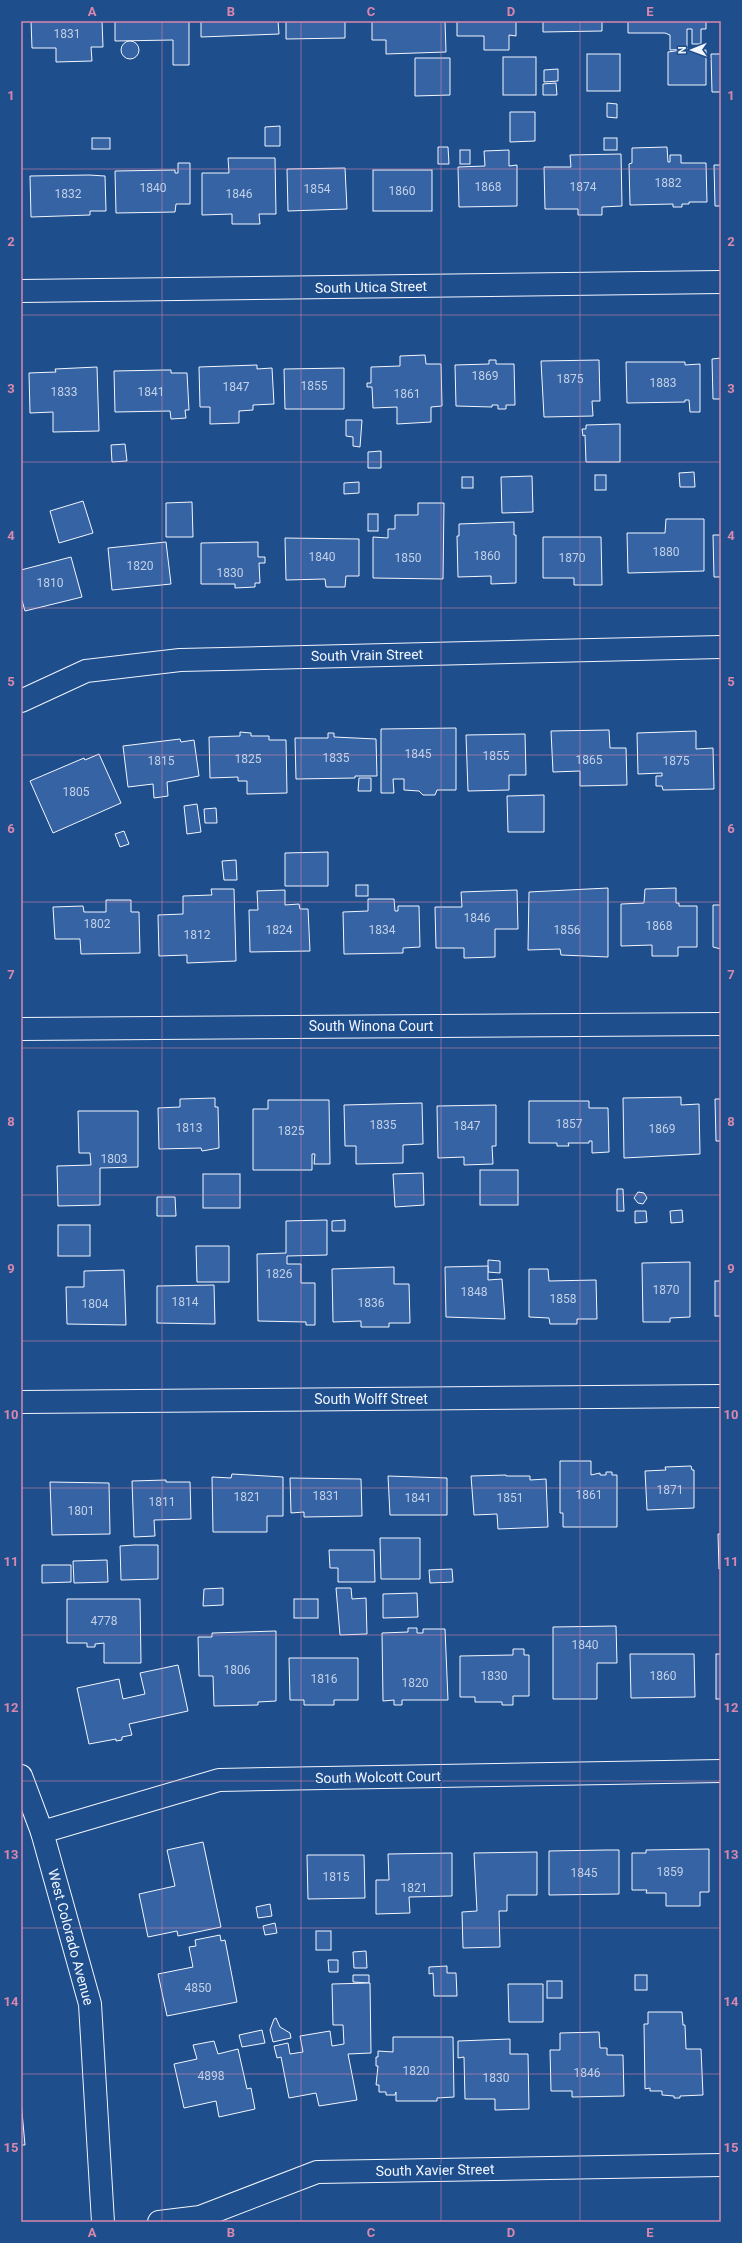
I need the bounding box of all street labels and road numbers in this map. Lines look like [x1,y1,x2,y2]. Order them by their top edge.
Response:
street label: South Utica Street [315,278,428,296]
street label: South Vrain Street [311,646,424,664]
street label: South Winona Court [309,1018,434,1034]
street label: South Wolff Street [314,1391,428,1407]
street label: South Wolcott Court [315,1768,441,1786]
street label: West Colorado Avenue [45,1867,97,2007]
street label: South Xavier Street [375,2161,495,2179]

